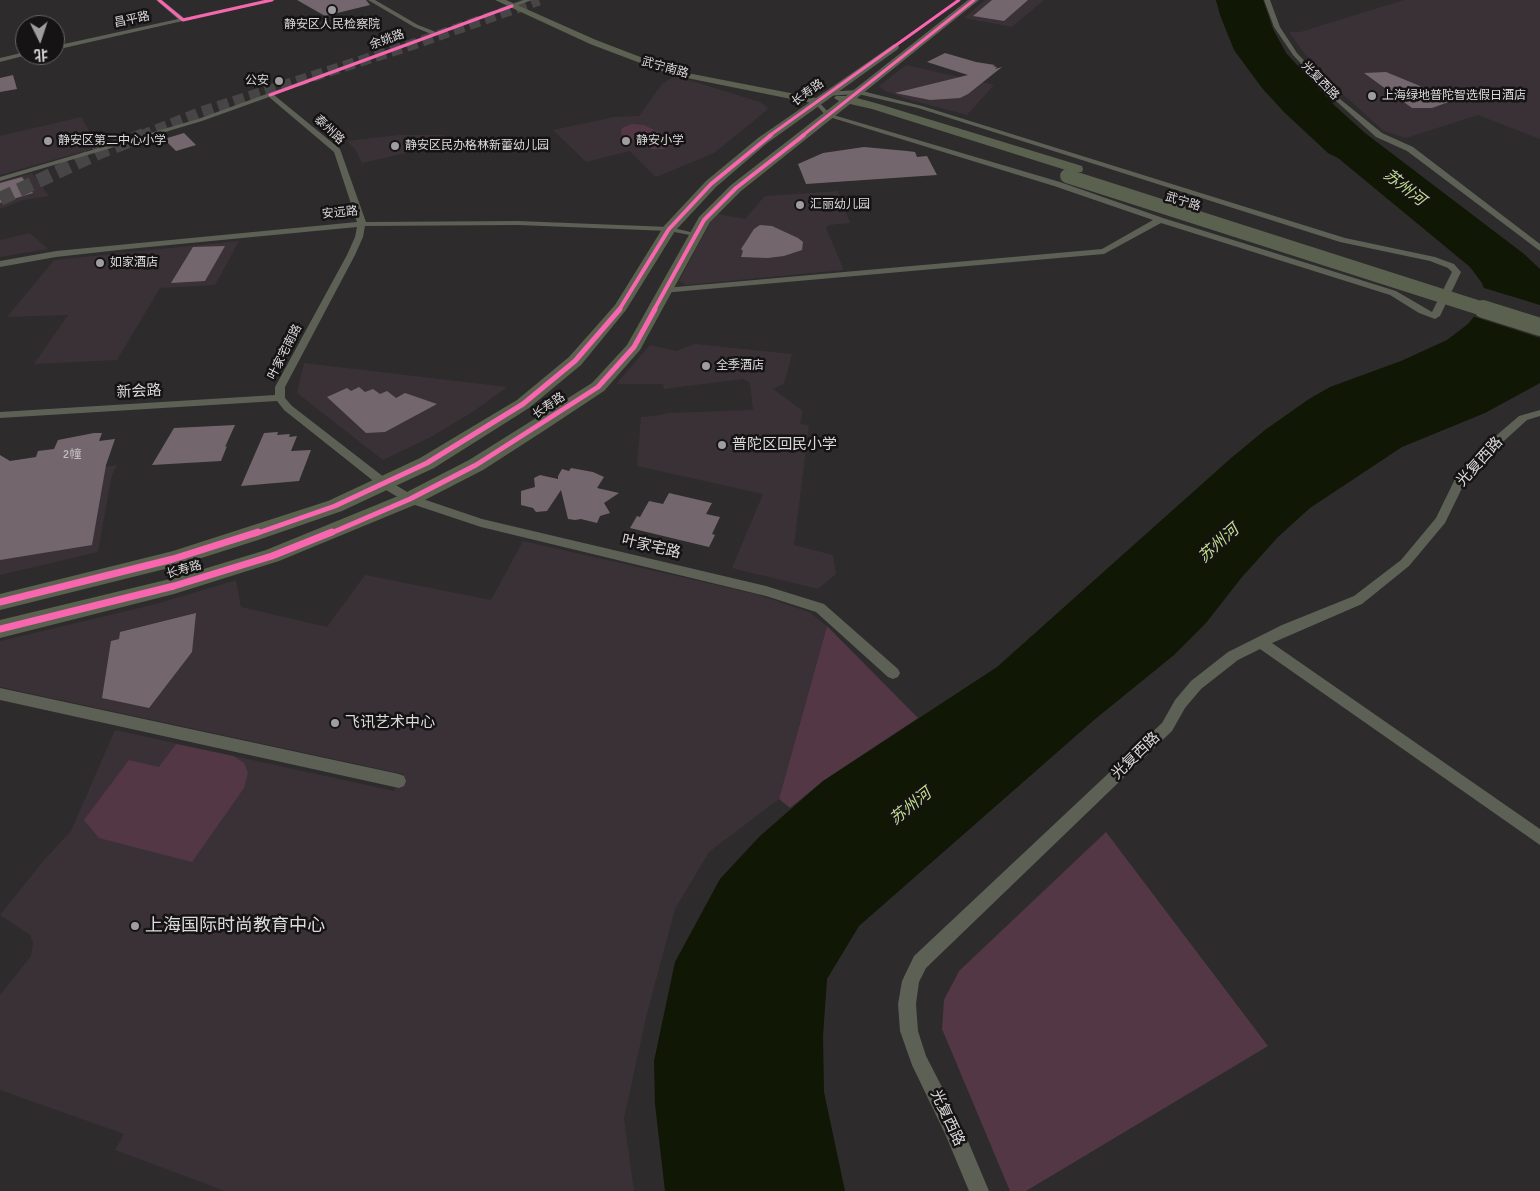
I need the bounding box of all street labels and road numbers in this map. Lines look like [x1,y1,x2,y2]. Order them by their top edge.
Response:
street label: 昌平路 [113,9,151,31]
street label: 余姚路 [368,27,406,53]
street label: 武宁南路 [640,54,690,82]
street label: 光复西路 [1298,59,1342,103]
street label: 长寿路 [789,77,827,109]
street label: 泰州路 [311,112,347,148]
street label: 武宁路 [1164,190,1202,214]
street label: 安远路 [321,204,359,222]
street label: 叶家宅南路 [265,322,305,382]
street label: 新会路 [116,382,162,402]
street label: 长寿路 [530,390,568,422]
street label: 光复西路 [1453,434,1507,490]
street label: 叶家宅路 [620,531,682,563]
street label: 长寿路 [165,558,203,582]
street label: 光复西路 [1108,729,1164,783]
street label: 光复西路 [926,1087,968,1149]

